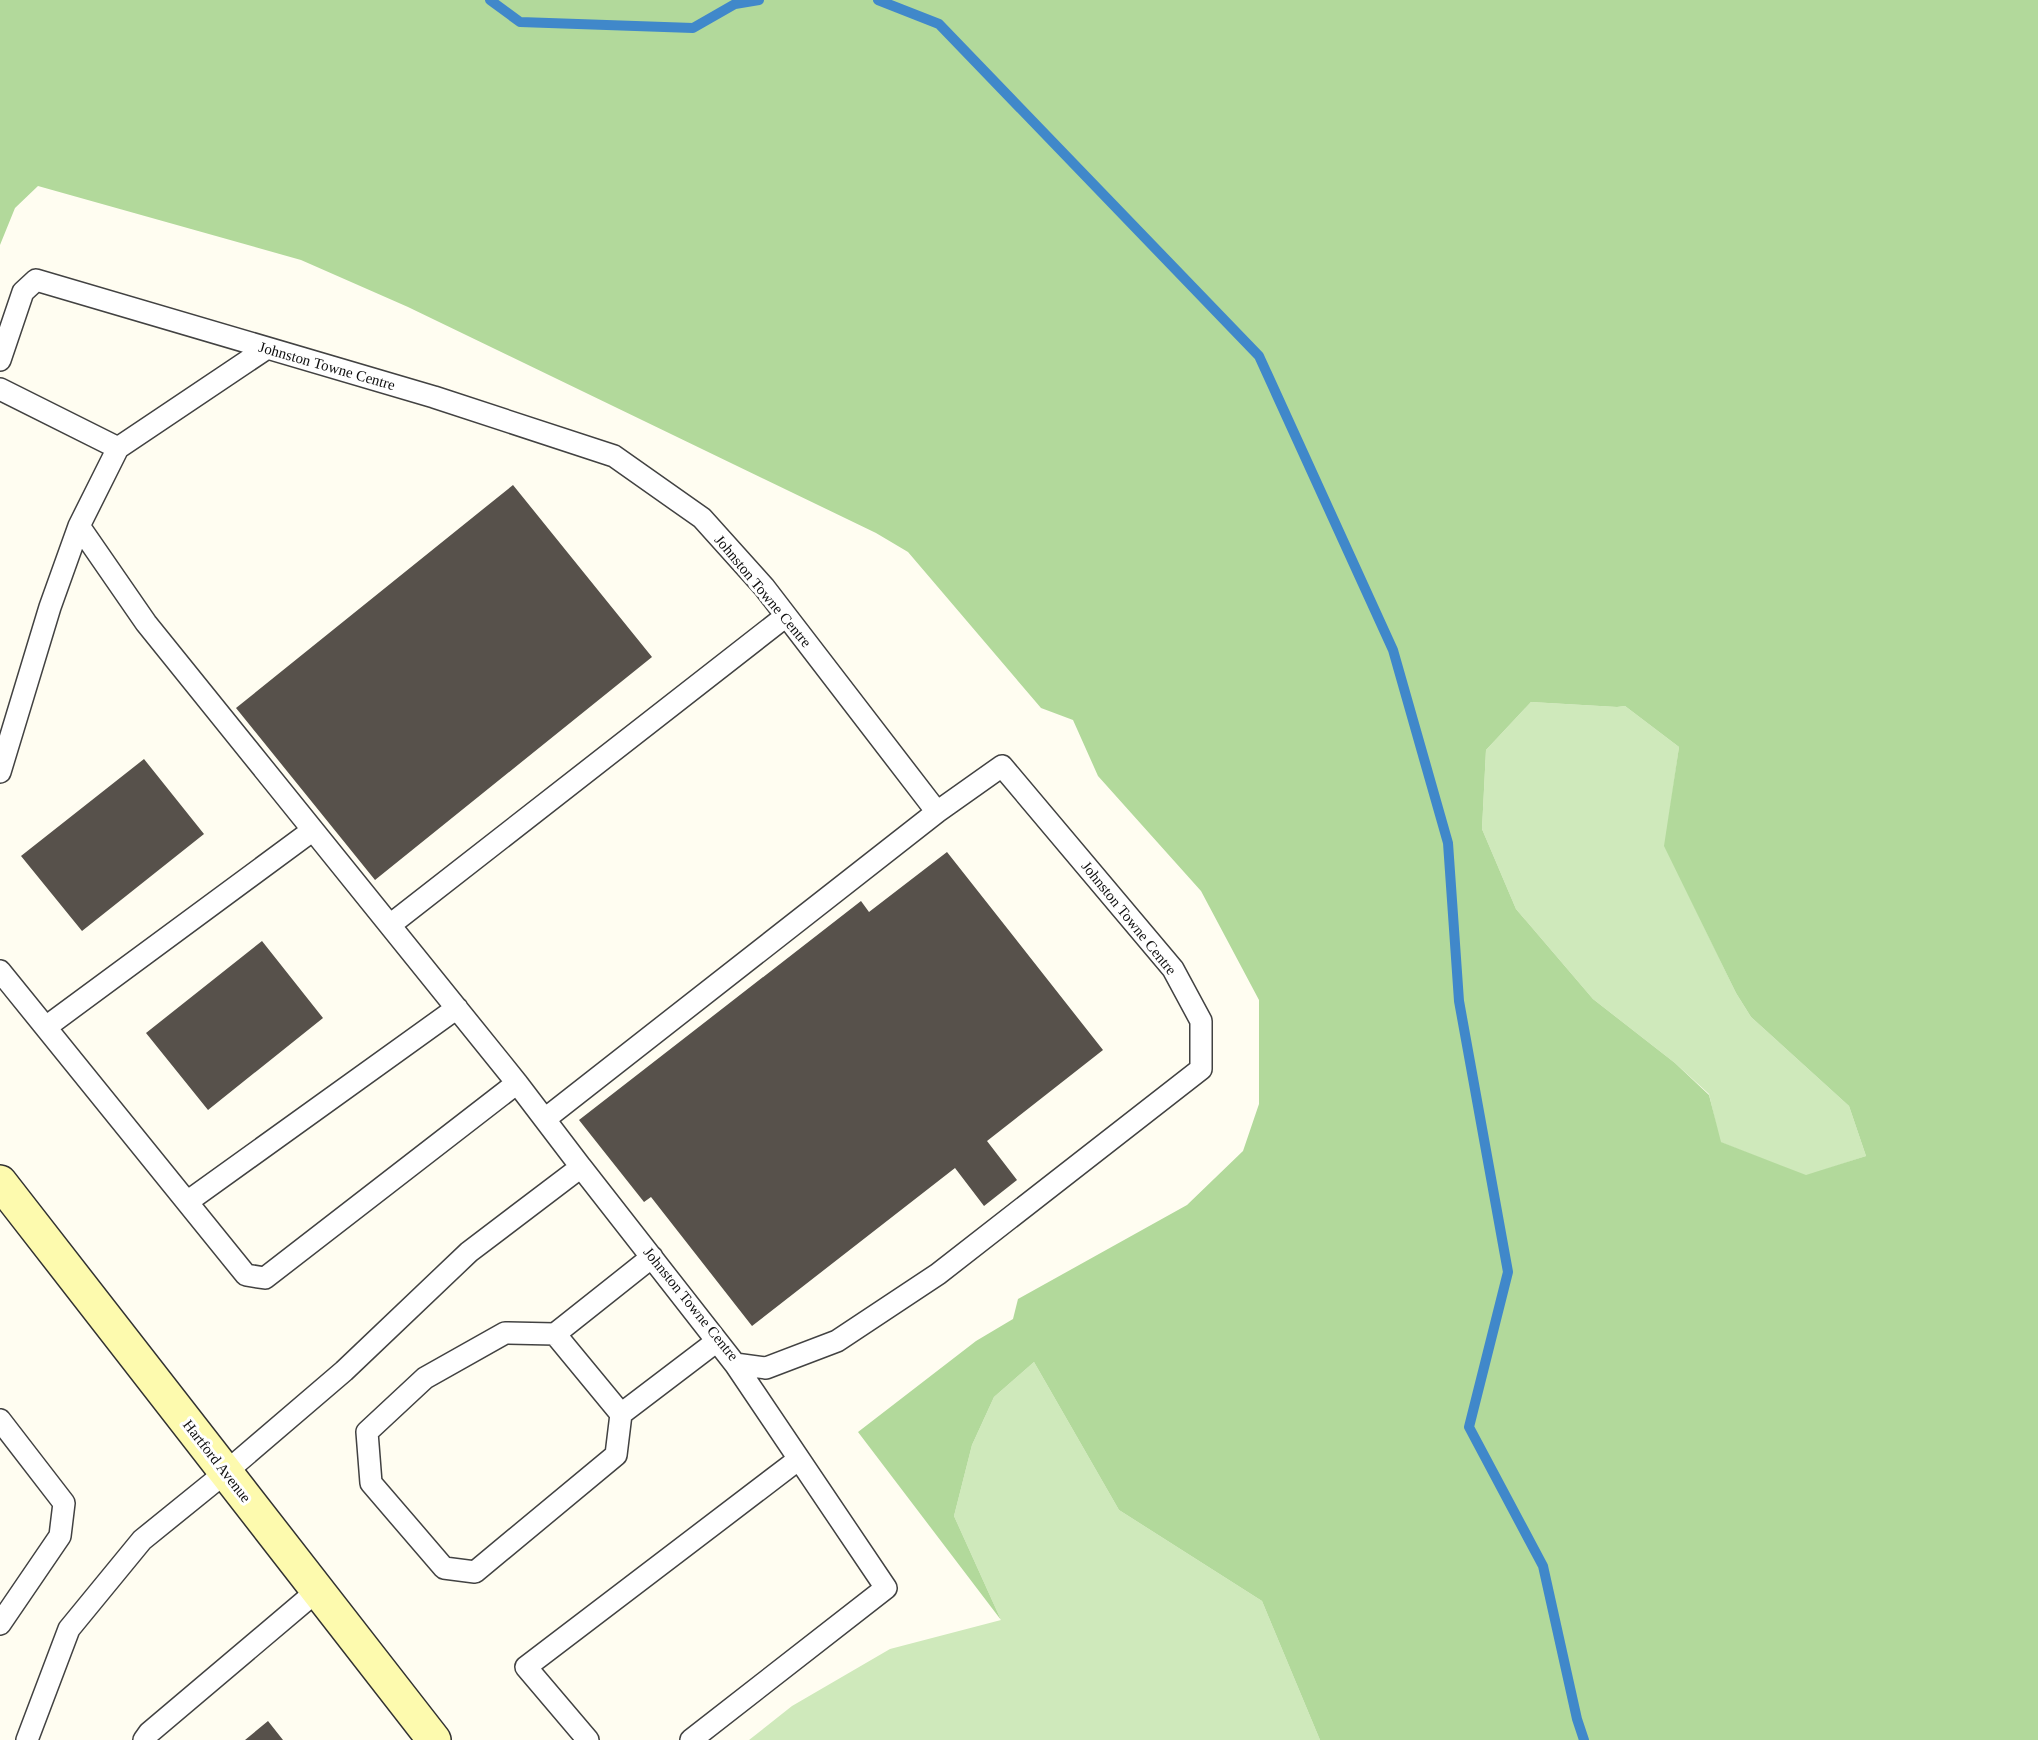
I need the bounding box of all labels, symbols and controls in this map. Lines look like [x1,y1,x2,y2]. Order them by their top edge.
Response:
street label: Johnston Towne Centre [257,339,397,393]
street label: Johnston Towne Centre [711,532,815,650]
street label: Johnston Towne Centre [1078,858,1180,978]
street label: Johnston Towne Centre [640,1244,742,1364]
street label: Hartford Avenue [180,1417,254,1506]

